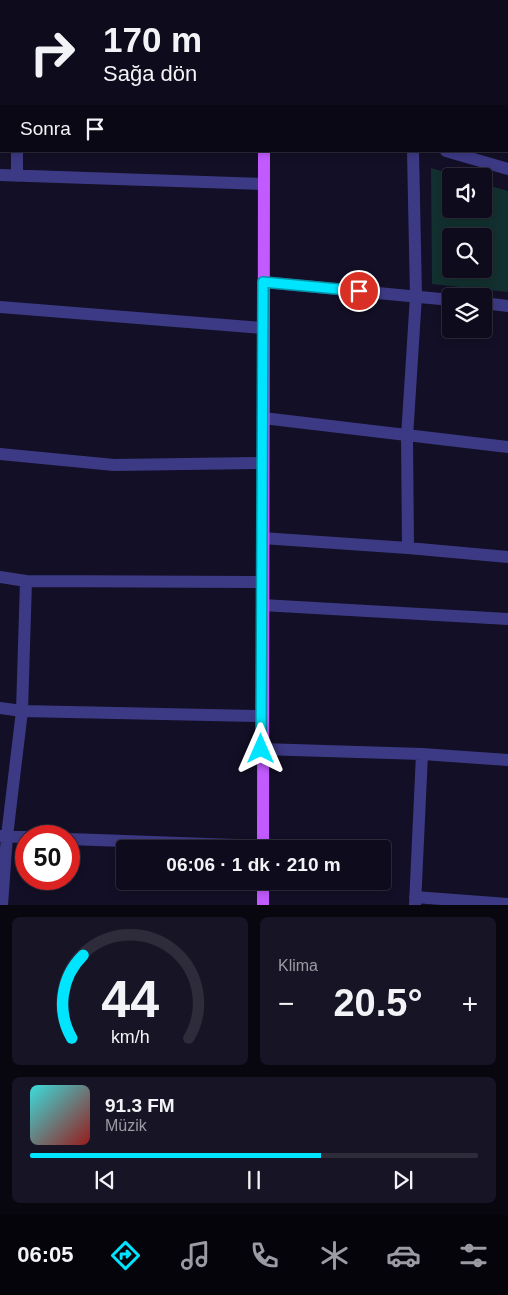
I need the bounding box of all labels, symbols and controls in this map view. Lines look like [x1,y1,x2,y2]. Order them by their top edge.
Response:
icon: right [20,20,85,85]
text: 170 m [103,20,202,59]
text: Sağa dön [103,61,197,86]
icon: arrive [81,115,109,143]
text: Sonra [20,118,71,139]
map controls [442,168,492,338]
button: sound [442,168,492,218]
button: search [442,228,492,278]
pin [338,270,380,312]
icon: arrive [345,277,373,305]
button: layers [442,288,492,338]
position arrow [234,722,286,774]
speed limit sign: 50 [15,825,80,890]
text: 06:06 · 1 dk · 210 m [166,854,341,875]
text: Klima [278,957,318,974]
text: 44 [101,970,159,1028]
text: 20.5° [333,982,423,1024]
text: − [278,988,294,1019]
text: + [462,988,478,1019]
text: km/h [111,1027,149,1047]
text: 91.3 FM [105,1095,175,1116]
text: Müzik [105,1117,147,1134]
icon: previous [91,1166,119,1194]
icon: pause [240,1166,268,1194]
icon: next [389,1166,417,1194]
icon: directions [108,1238,143,1273]
icon: music [178,1238,213,1273]
icon: phone [247,1238,282,1273]
icon: climate [317,1238,352,1273]
icon: car [386,1238,421,1273]
icon: filters [456,1238,491,1273]
text: 06:05 [17,1242,74,1267]

